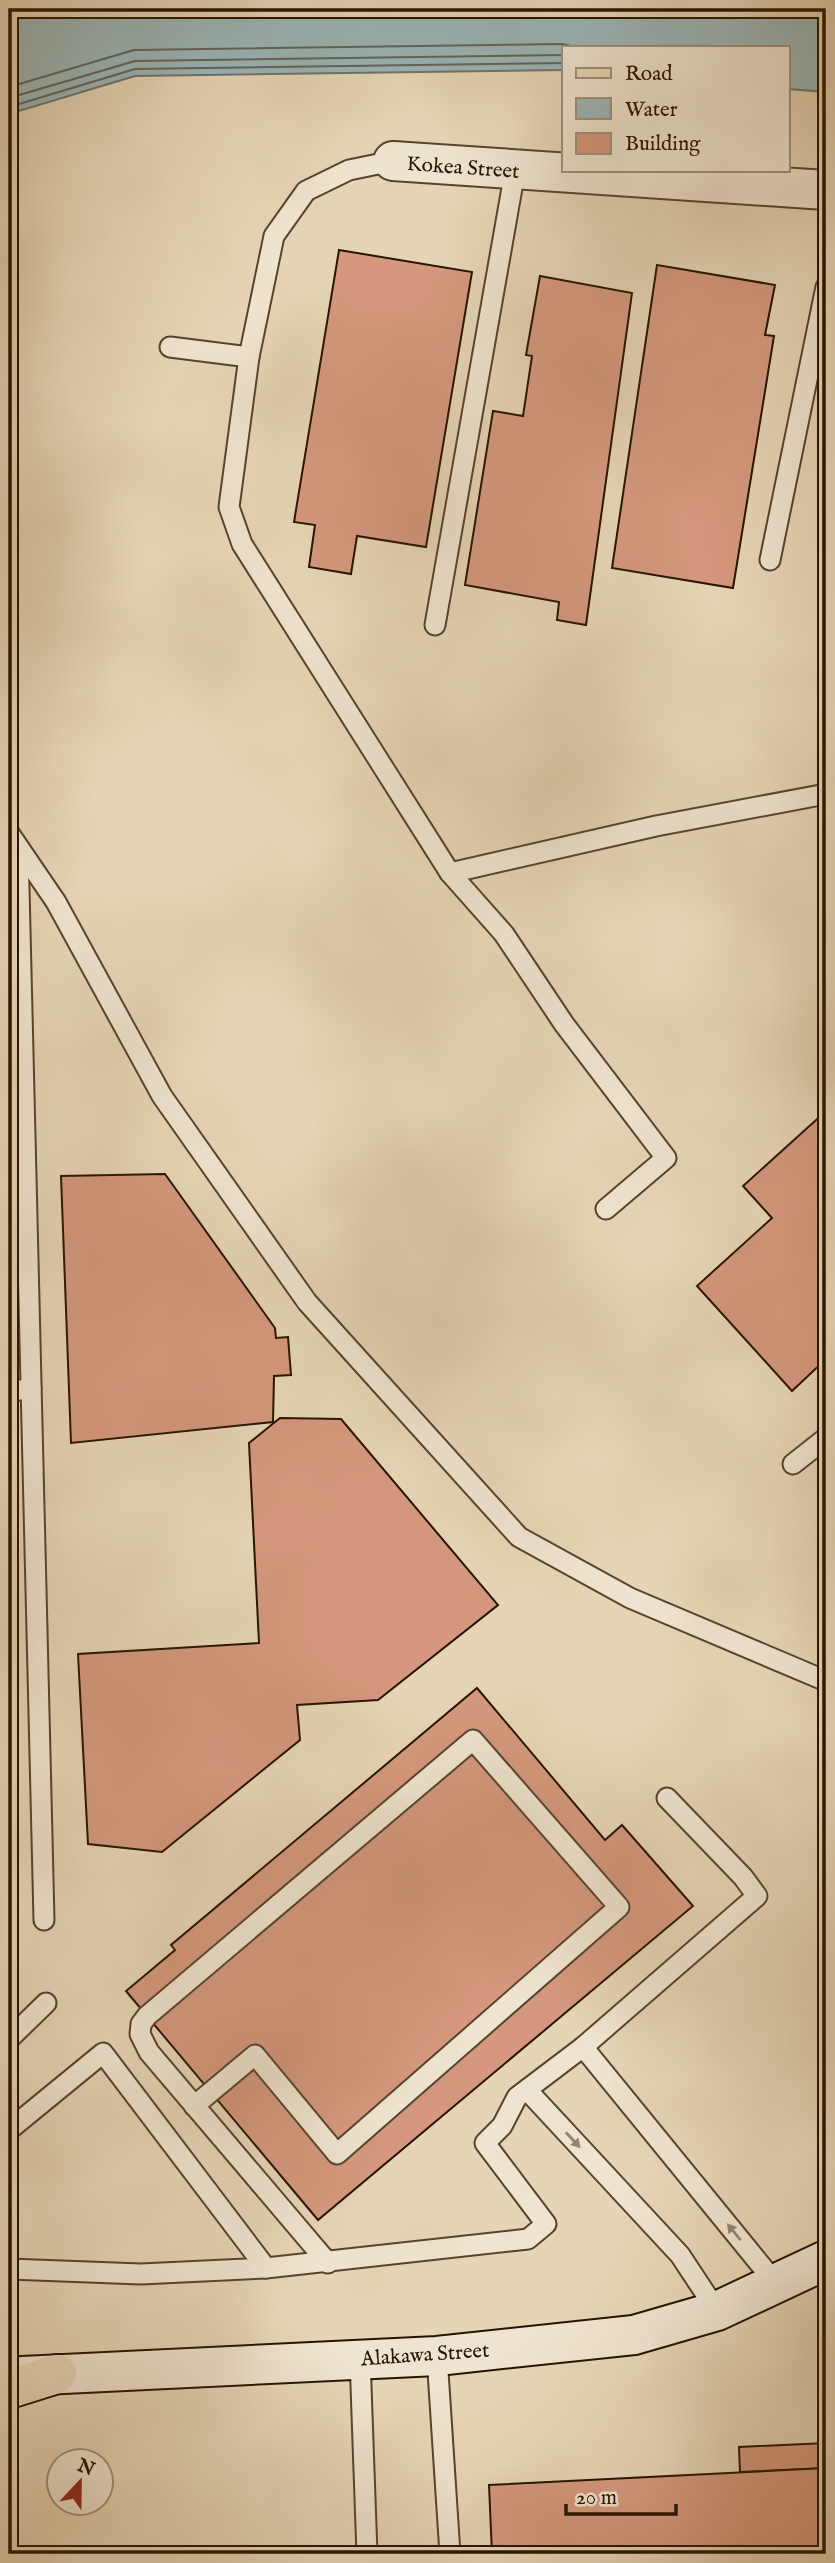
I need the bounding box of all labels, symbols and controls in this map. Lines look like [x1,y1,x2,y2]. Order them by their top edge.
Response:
legend [562,46,790,172]
text: Road [625,61,673,88]
text: Water [625,97,678,124]
text: Building [625,131,701,158]
street label: Kokea Street [406,151,520,186]
one-way arrow [565,2131,581,2149]
one-way arrow [727,2223,742,2240]
street label: Alakawa Street [359,2338,490,2374]
north arrow [46,2448,116,2518]
text: N [73,2454,98,2483]
scale bar [566,2472,676,2516]
text: 20 m [576,2485,617,2512]

